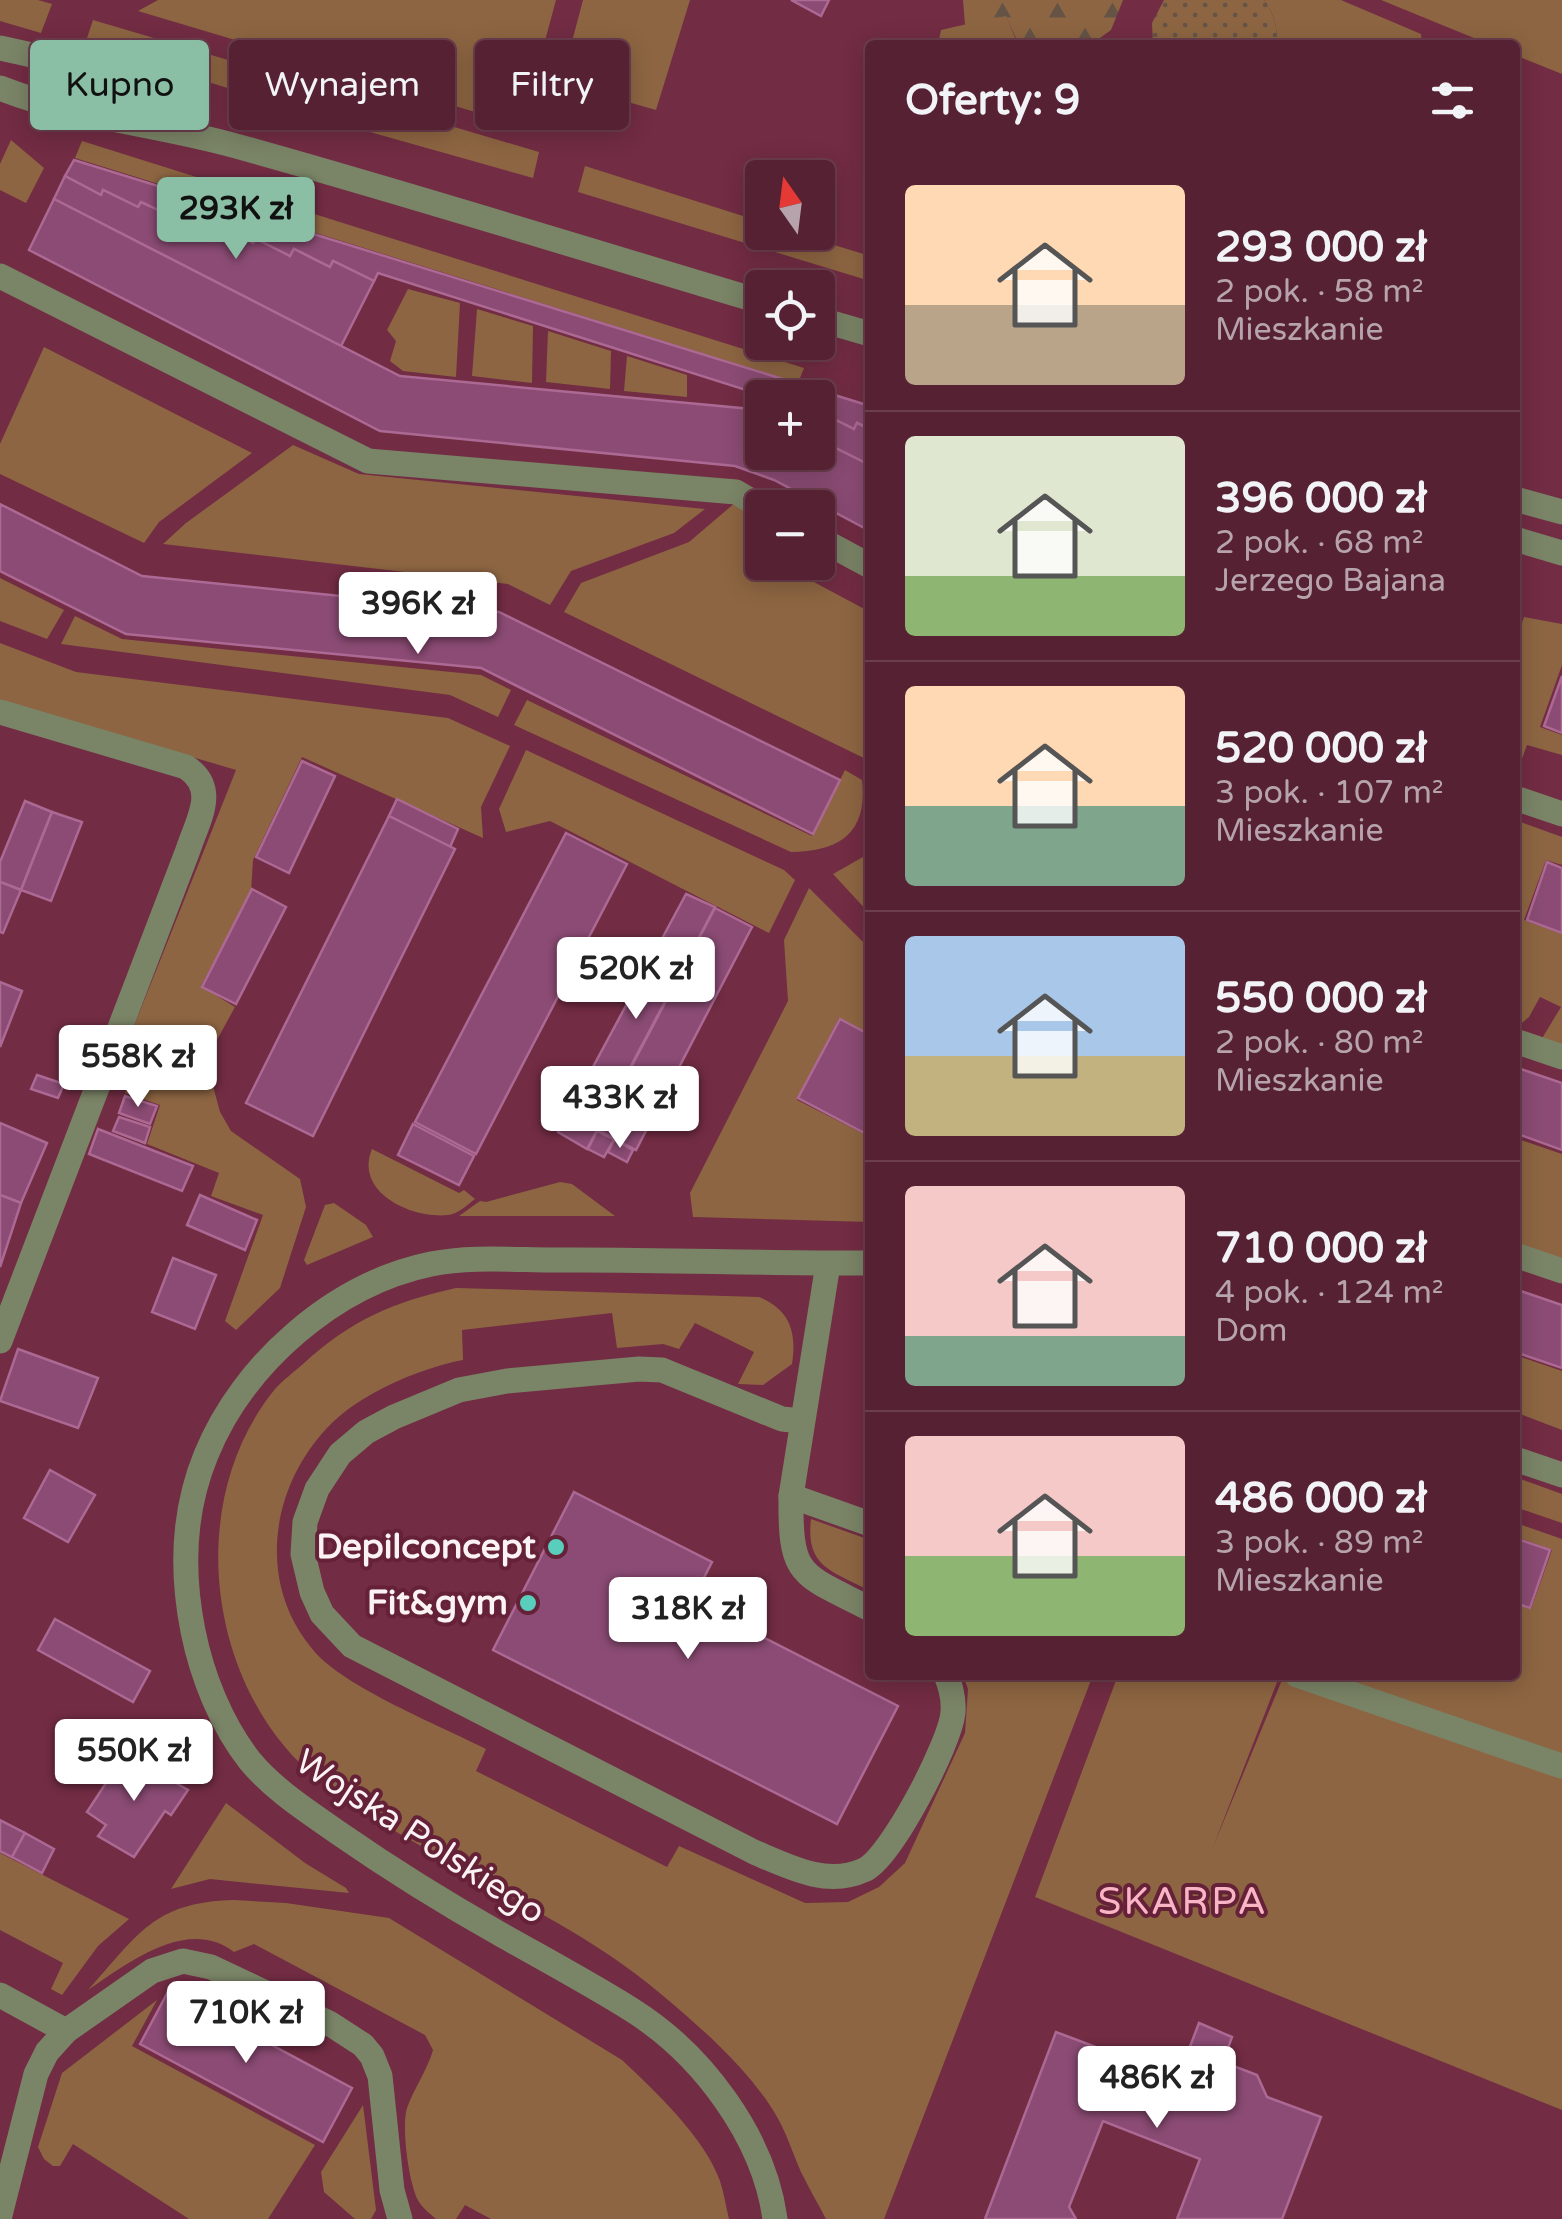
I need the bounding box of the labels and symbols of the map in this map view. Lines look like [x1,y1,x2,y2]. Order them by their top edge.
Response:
north arrow [745,160,835,250]
pin: 293K zł [144,177,328,262]
pin: 396K zł [326,572,510,657]
pin: 520K zł [544,937,728,1022]
pin: 558K zł [46,1025,230,1110]
pin: 433K zł [528,1066,712,1151]
place label: Depilconcept [316,1526,537,1568]
marker: Depilconcept [545,1536,567,1558]
pin: 318K zł [596,1577,780,1662]
place label: Fit&gym [367,1582,508,1624]
marker: Fit&gym [517,1592,539,1614]
pin: 550K zł [42,1719,226,1804]
street label: Wojska Polskiego [287,1741,553,1933]
district label: SKARPA [1098,1879,1268,1925]
pin: 710K zł [154,1981,338,2066]
pin: 486K zł [1065,2046,1249,2131]

